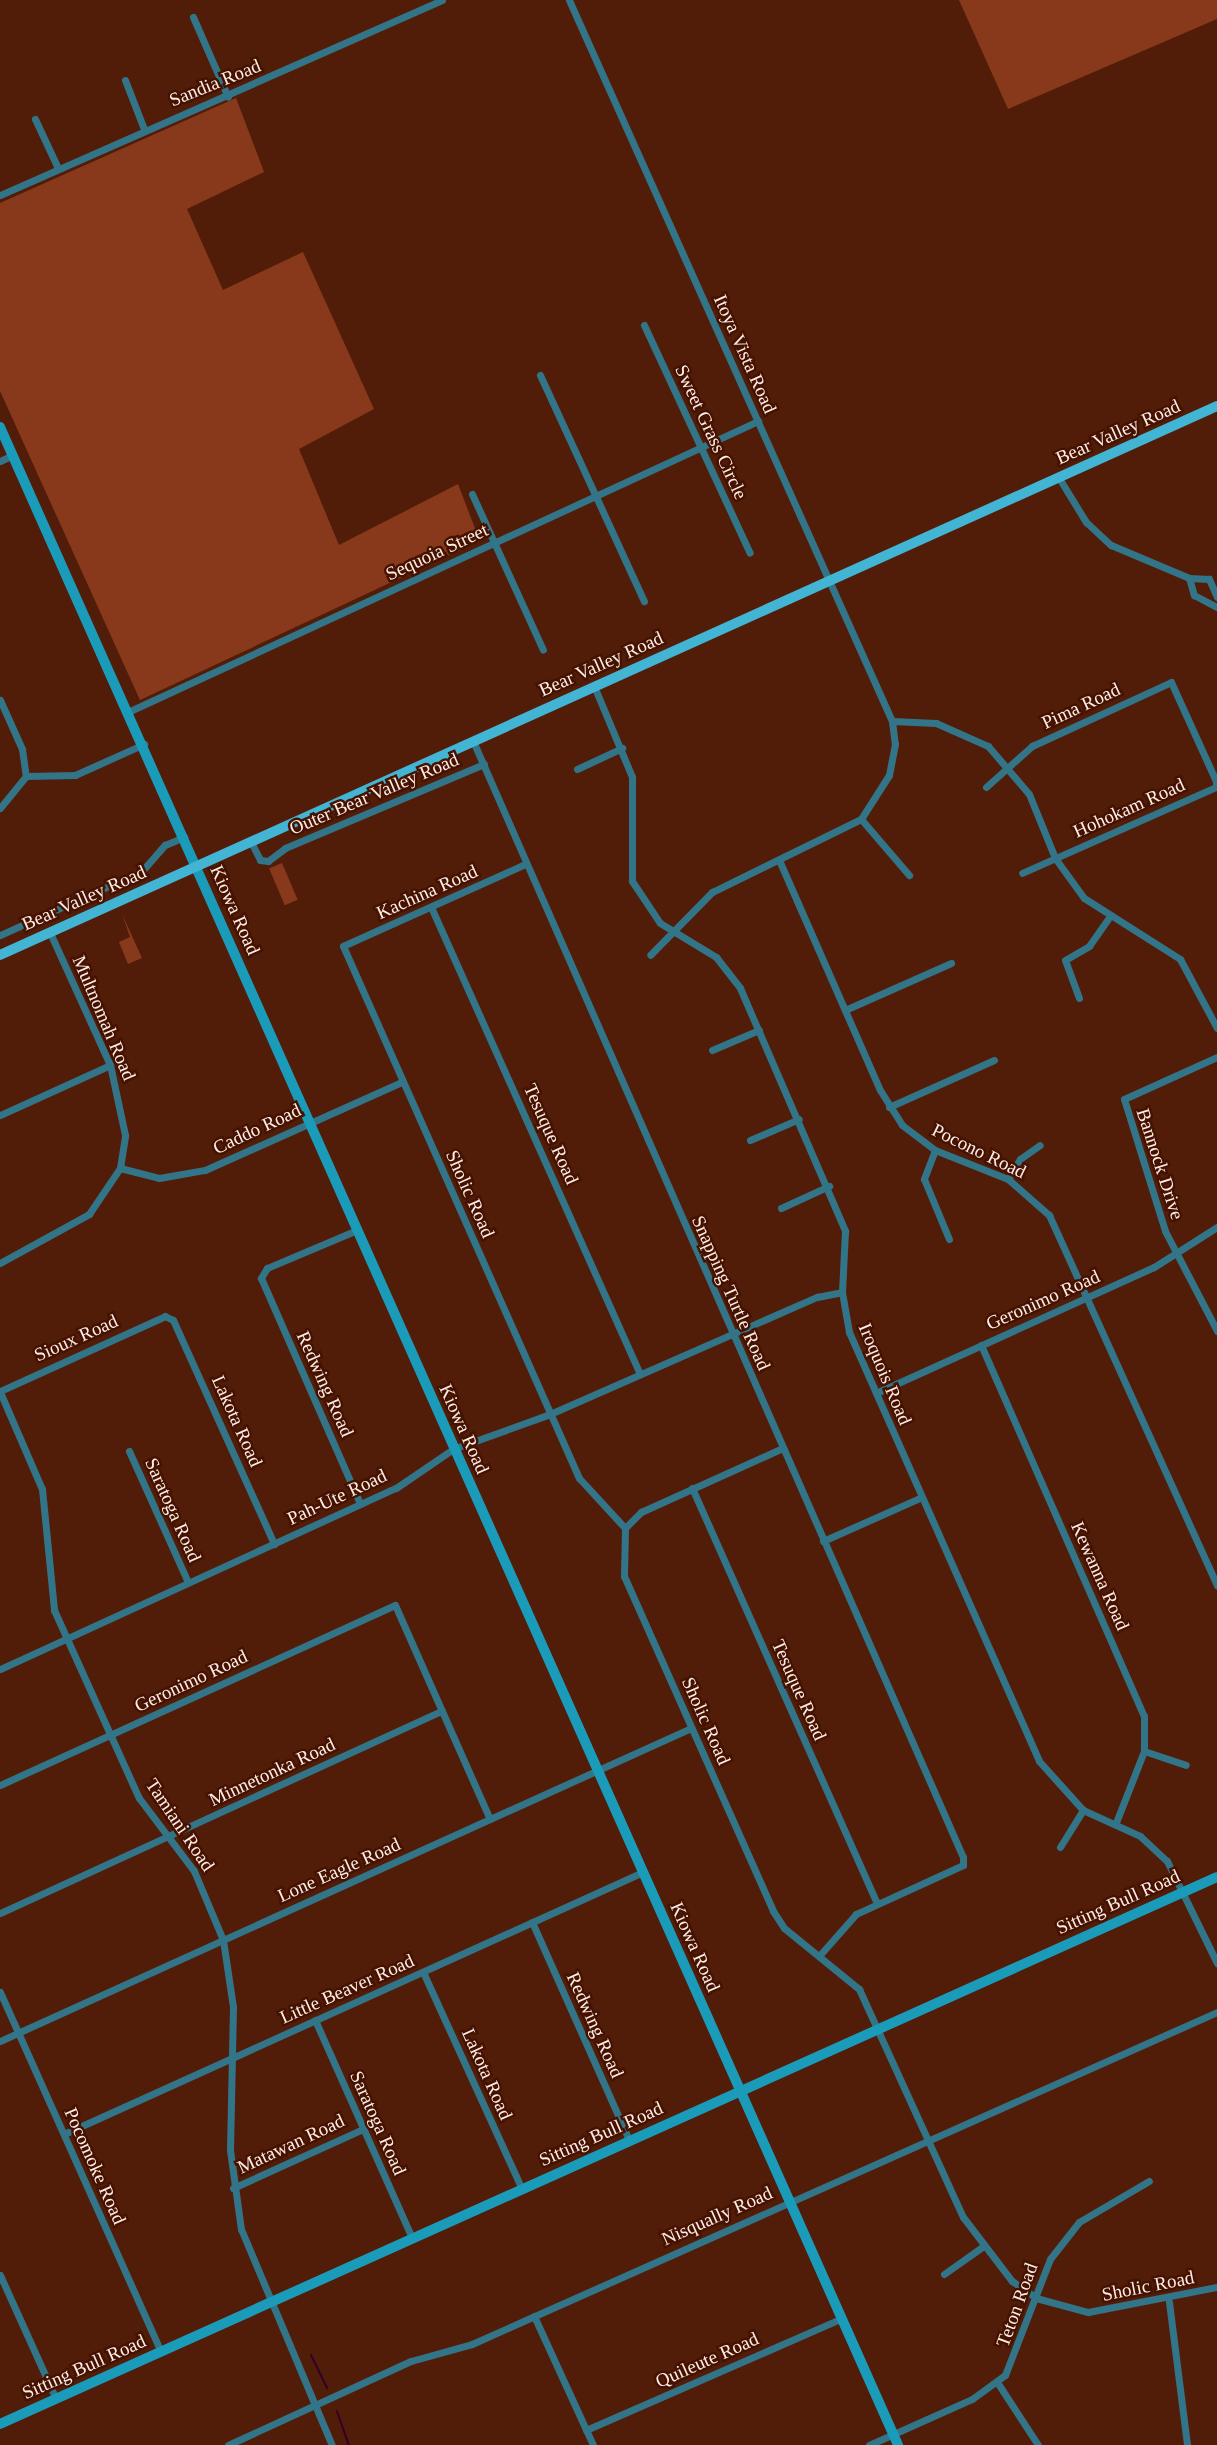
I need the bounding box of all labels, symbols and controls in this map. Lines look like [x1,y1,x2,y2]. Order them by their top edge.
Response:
street label: Sandia Road [166,54,264,112]
street label: Itoya Vista Road [709,291,781,417]
street label: Sweet Grass Circle [670,361,752,503]
street label: Bear Valley Road [1052,394,1184,470]
street label: Sequoia Street [382,518,492,586]
street label: Bear Valley Road [535,626,667,702]
street label: Pima Road [1038,678,1124,734]
street label: Outer Bear Valley Road [286,748,462,840]
street label: Hohokam Road [1070,773,1188,843]
street label: Bear Valley Road [18,860,150,936]
street label: Kachina Road [373,860,481,924]
street label: Kiowa Road [205,862,265,958]
street label: Multnomah Road [67,952,141,1084]
street label: Tesuque Road [519,1080,583,1188]
street label: Caddo Road [209,1099,305,1159]
street label: Bannock Drive [1131,1106,1189,1222]
street label: Pocono Road [928,1118,1030,1184]
street label: Sholic Road [441,1147,499,1241]
street label: Snapping Turtle Road [687,1212,775,1374]
street label: Geronimo Road [983,1265,1103,1335]
street label: Sioux Road [31,1309,121,1367]
street label: Iroquois Road [853,1320,917,1428]
street label: Redwing Road [292,1328,358,1440]
street label: Lakota Road [207,1372,267,1470]
street label: Kiowa Road [434,1381,494,1477]
street label: Saratoga Road [140,1455,206,1565]
street label: Pah-Ute Road [284,1464,390,1530]
street label: Kewanna Road [1066,1518,1134,1634]
street label: Tesuque Road [767,1636,831,1744]
street label: Geronimo Road [131,1645,251,1717]
street label: Sholic Road [677,1674,735,1768]
street label: Minnetonka Road [205,1733,339,1811]
street label: Tamiani Road [141,1774,219,1876]
street label: Lone Eagle Road [274,1833,404,1907]
street label: Sitting Bull Road [1053,1865,1183,1939]
street label: Kiowa Road [665,1899,725,1995]
street label: Little Beaver Road [276,1949,418,2029]
street label: Redwing Road [562,1969,628,2081]
street label: Lakota Road [457,2025,517,2123]
street label: Saratoga Road [345,2068,411,2178]
street label: Sitting Bull Road [536,2097,666,2171]
street label: Pocomoke Road [59,2104,131,2228]
street label: Matawan Road [234,2109,348,2179]
street label: Nisqually Road [658,2181,776,2251]
street label: Teton Road [991,2260,1043,2350]
street label: Sholic Road [1100,2266,1196,2306]
street label: Quileute Road [652,2327,762,2393]
street label: Sitting Bull Road [19,2330,149,2404]

